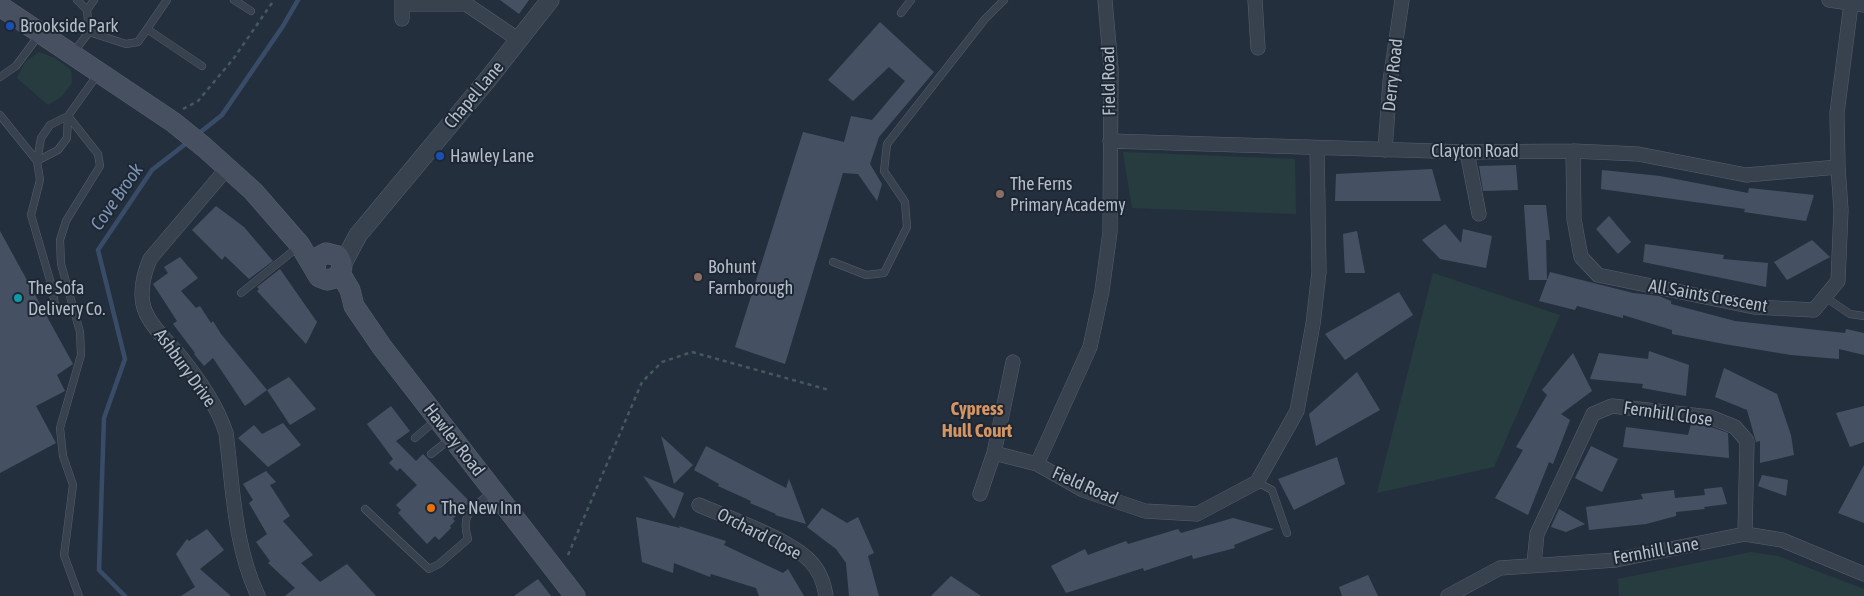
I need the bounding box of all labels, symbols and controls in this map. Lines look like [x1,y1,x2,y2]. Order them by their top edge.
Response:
place label: Brookside Park [20,15,118,37]
marker: Brookside Park [4,20,16,32]
street label: Derry Road [1378,38,1408,112]
street label: Field Road [1098,46,1120,116]
street label: Chapel Lane [440,57,508,133]
street label: Clayton Road [1431,140,1519,162]
place label: Hawley Lane [450,145,534,167]
marker: Hawley Lane [434,150,446,162]
water label: Cove Brook [86,159,148,235]
place label: The Ferns Primary Academy [1010,173,1126,215]
marker: The Ferns Primary Academy [994,188,1006,200]
place label: Bohunt Farnborough [708,256,793,298]
marker: Bohunt Farnborough [692,271,704,283]
street label: All Saints Crescent [1647,275,1769,317]
place label: The Sofa Delivery Co. [28,277,106,320]
marker: The Sofa Delivery Co. [12,292,24,304]
street label: Ashbury Drive [149,325,221,411]
street label: Fernhill Close [1622,397,1714,431]
district label: Cypress Hull Court [942,398,1012,442]
street label: Hawley Road [419,399,489,481]
street label: Field Road [1049,462,1121,510]
place label: The New Inn [441,497,522,519]
marker: The New Inn [425,502,437,514]
street label: Orchard Close [713,504,805,564]
street label: Fernhill Lane [1612,533,1700,569]

